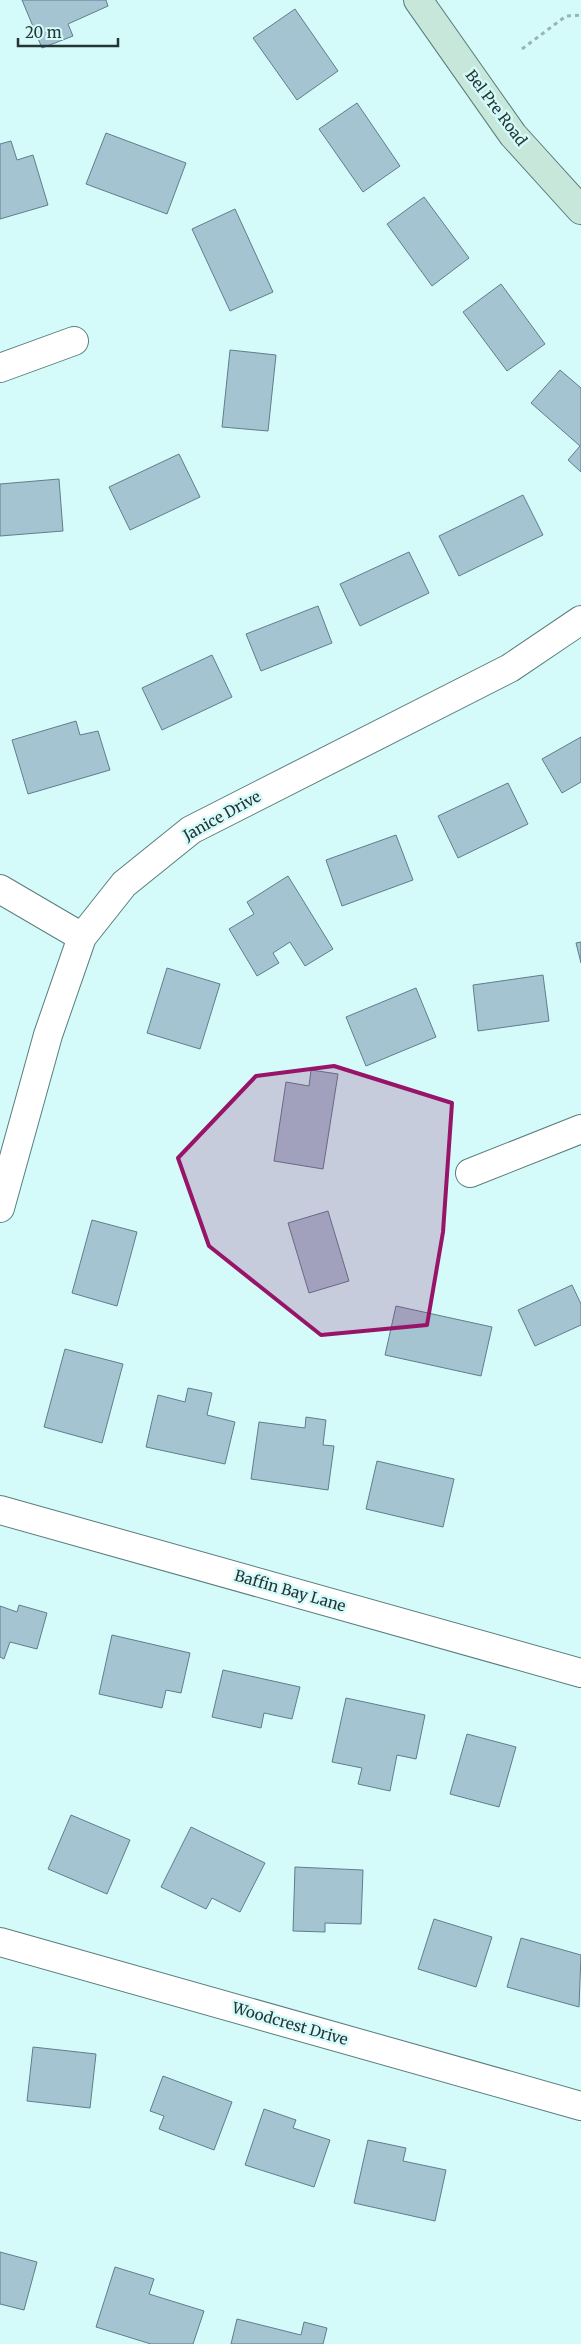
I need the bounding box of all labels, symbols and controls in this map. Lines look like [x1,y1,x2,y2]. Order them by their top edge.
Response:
scale bar [18,15,118,47]
text: 20 m [25,23,62,42]
street label: Bel Pre Road [462,66,531,149]
street label: Janice Drive [179,786,264,845]
street label: Baffin Bay Lane [232,1566,348,1616]
street label: Woodcrest Drive [229,1998,350,2049]

